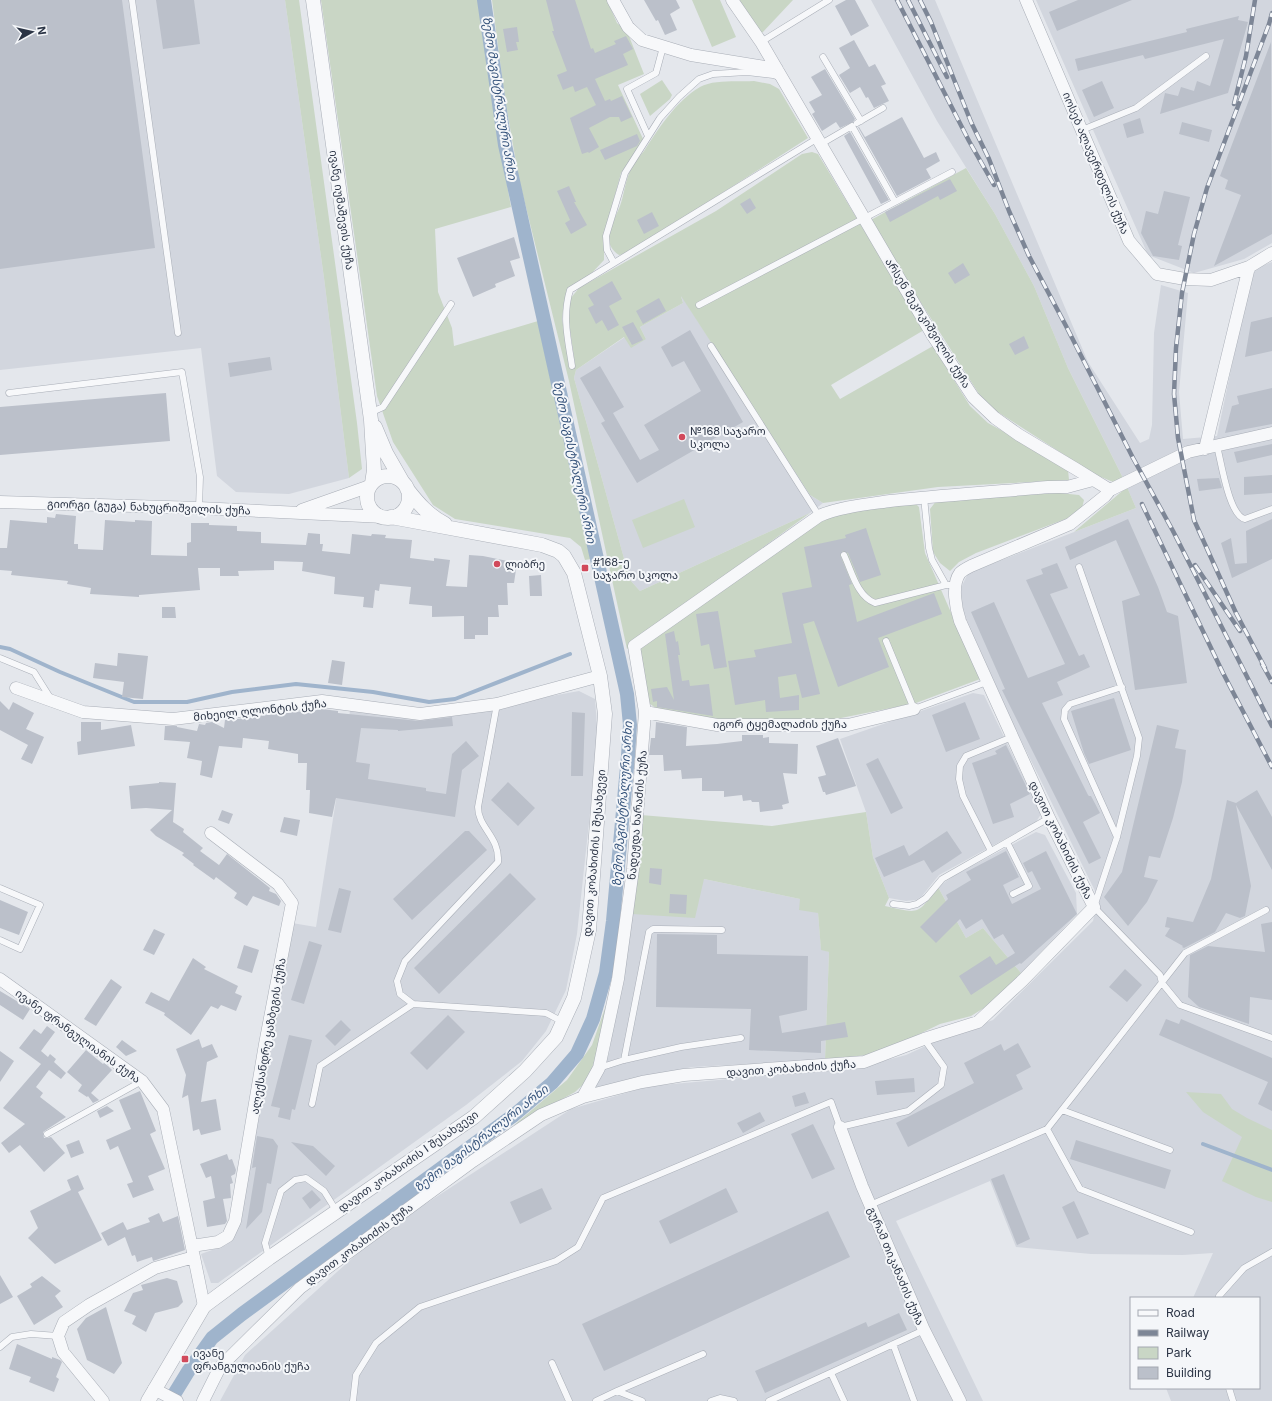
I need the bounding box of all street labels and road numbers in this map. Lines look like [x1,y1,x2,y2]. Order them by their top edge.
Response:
street label: იოსებ ალავერდელის ქუჩა [1060,90,1132,236]
street label: ივანე იუმაშევის ქუჩა [327,149,357,271]
street label: არსენ მეკოკიშვილის ქუჩა [882,255,974,391]
street label: გიორგი (გუგა) ნახუცრიშვილის ქუჩა [47,496,251,518]
street label: მიხეილ ღლონტის ქუჩა [193,696,327,724]
street label: იგორ ტყემალაძის ქუჩა [713,717,847,731]
street label: ნადეჟდა ხარაძის ქუჩა [624,749,650,881]
street label: დავით კობახიძის I შესახვევი [580,769,608,937]
street label: დავით კობახიძის ქუჩა [1026,778,1096,902]
street label: ალექსანდრე ყაზბეგის ქუჩა [247,957,289,1115]
street label: ივანე ფრანგულიანის ქუჩა [13,986,143,1086]
street label: დავით კობახიძის ქუჩა [726,1056,856,1080]
street label: დავით კობახიძის I შესახვევი [335,1107,481,1215]
street label: დავით კობახიძის ქუჩა [302,1200,416,1288]
street label: გურამ თიკანაძის ქუჩა [865,1205,927,1327]

